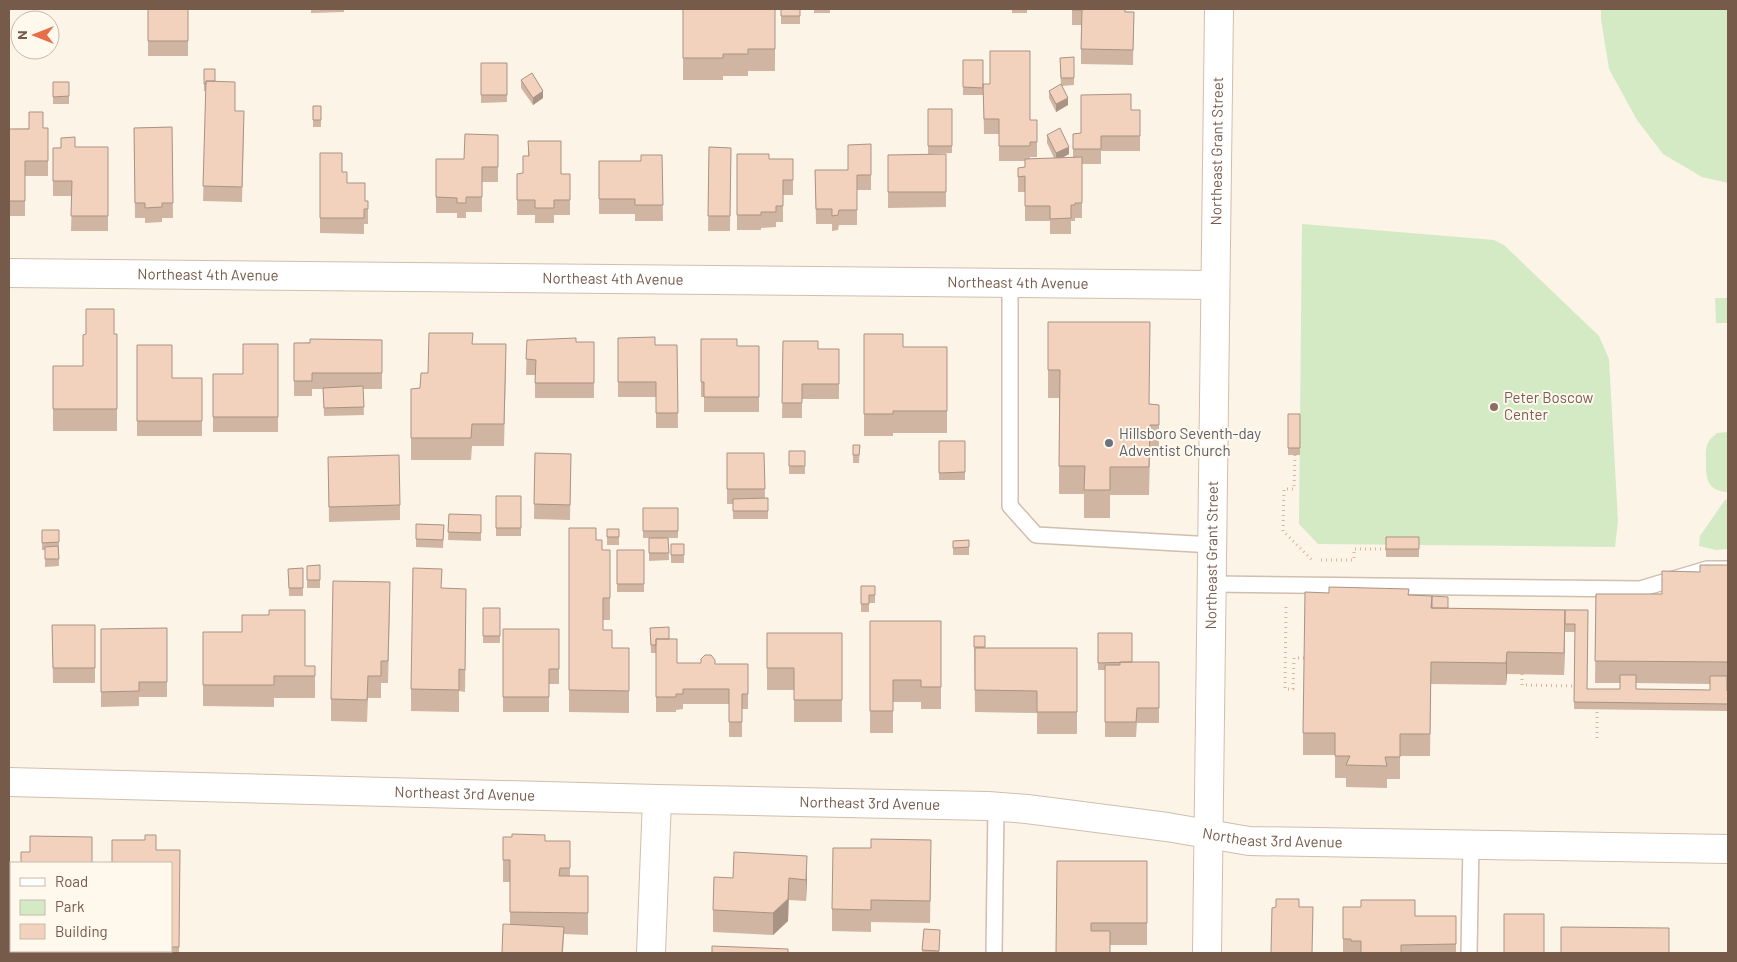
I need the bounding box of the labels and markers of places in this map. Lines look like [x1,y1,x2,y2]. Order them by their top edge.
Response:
place label: Peter Boscow Center [1504,388,1594,423]
marker: Peter Boscow Center [1488,401,1500,413]
place label: Hillsboro Seventh-day Adventist Church [1119,424,1261,459]
marker: Hillsboro Seventh-day Adventist Church [1103,437,1115,449]

